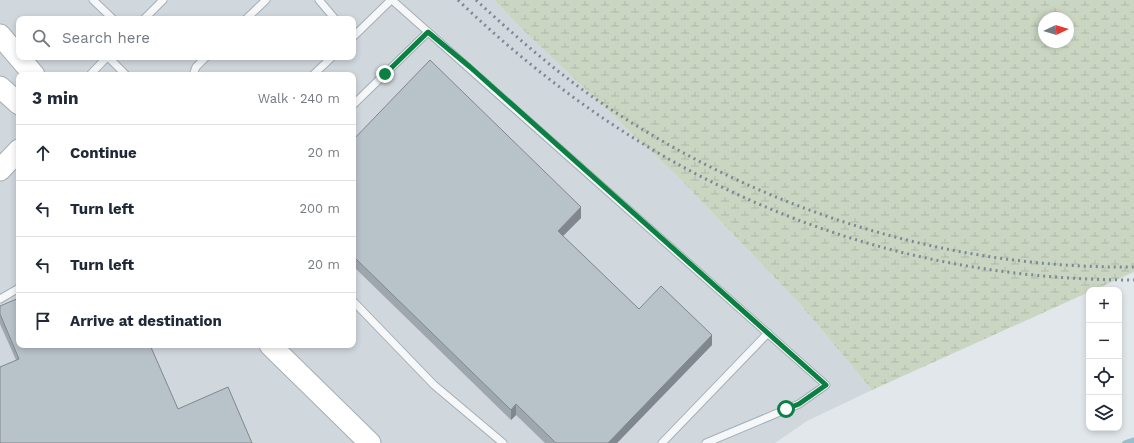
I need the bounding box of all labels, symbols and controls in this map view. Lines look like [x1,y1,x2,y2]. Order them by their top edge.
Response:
north arrow [1038,12,1074,48]
search box [16,16,356,60]
icon: search [30,27,52,49]
text: Search here [62,29,150,47]
route end [376,65,394,83]
text: 3 min [32,88,78,108]
text: Walk · 240 m [258,91,340,106]
icon: ahead [32,142,54,164]
text: Continue [70,144,137,162]
text: 20 m [308,145,340,160]
icon: left [32,198,54,220]
text: Turn left [70,200,134,218]
text: 200 m [299,201,340,216]
icon: left [32,254,54,276]
text: Turn left [70,256,134,274]
text: 20 m [308,257,340,272]
map controls [1086,287,1122,431]
button: + [1086,287,1122,323]
icon: arrive [32,310,54,332]
text: Arrive at destination [70,312,222,330]
button: − [1086,323,1122,359]
button: locate [1086,359,1122,395]
button: layers [1086,395,1122,431]
route start [777,400,795,418]

